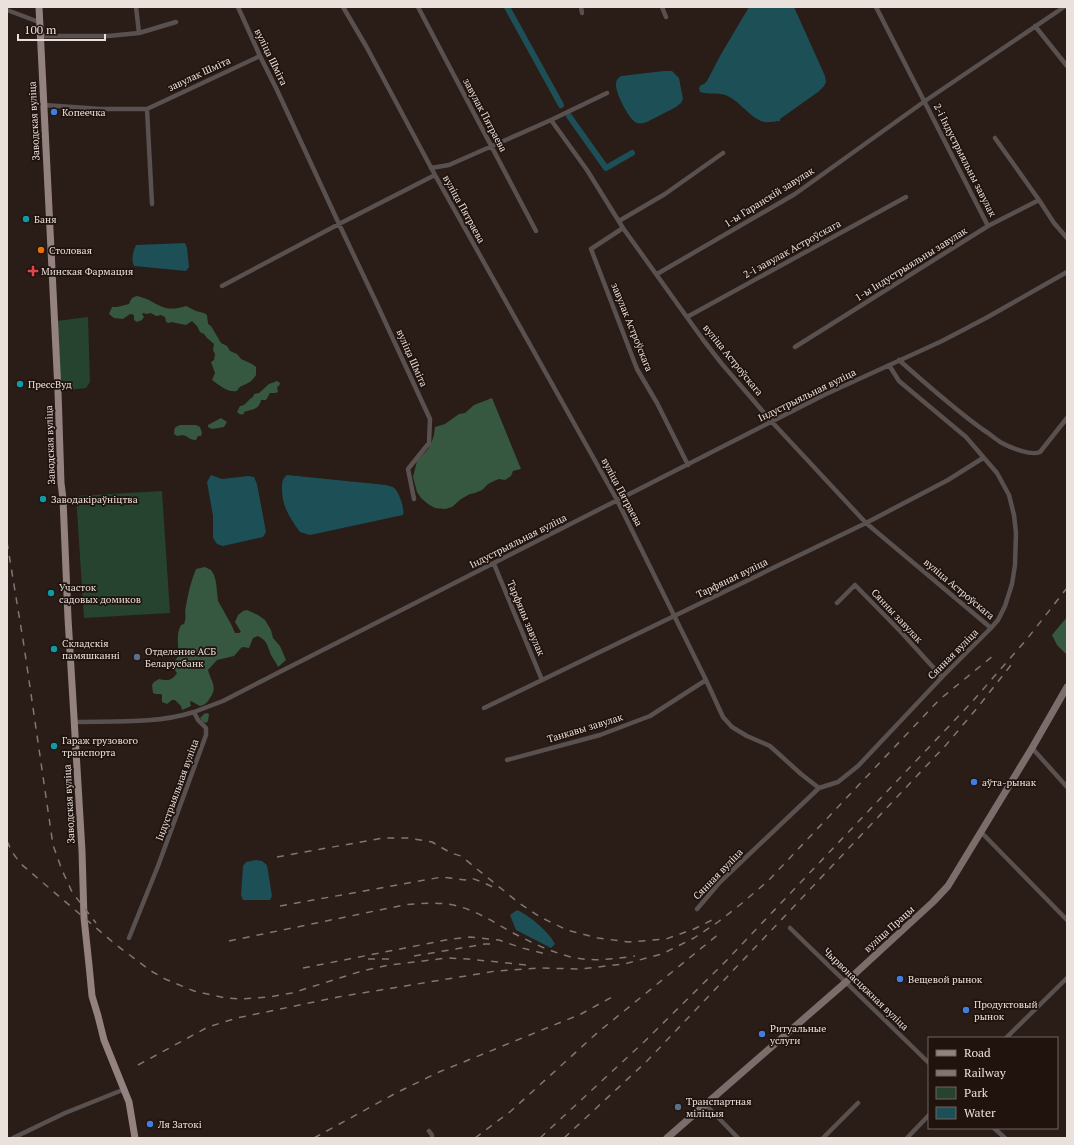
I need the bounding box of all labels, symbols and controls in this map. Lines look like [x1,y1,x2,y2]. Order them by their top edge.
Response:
scale bar [18,16,105,42]
text: 100 m [24,22,57,37]
street label: вуліца Шміта [252,26,290,88]
street label: завулак Шміта [165,54,233,94]
street label: завулак Пятраева [460,76,510,154]
street label: Заводская вуліца [25,81,43,161]
street label: 2-і Індустрыяльны завулак [931,101,1000,219]
place label: Копеечка [62,106,106,119]
marker: Копеечка [49,107,59,117]
street label: 1-ы Гаранскій завулак [722,164,817,230]
street label: вуліца Пятраева [440,173,488,245]
place label: Баня [34,213,56,226]
marker: Баня [21,214,31,224]
street label: 2-і завулак Астроўскага [741,217,843,281]
street label: 1-ы Індустрыяльны завулак [852,224,970,304]
place label: Столовая [49,244,92,257]
marker: Столовая [36,245,46,255]
place label: Минская Фармация [41,265,133,278]
marker: Минская Фармация [28,266,38,276]
street label: завулак Астроўскага [608,281,656,373]
street label: вуліца Астроўскага [700,322,766,398]
street label: вуліца Шміта [393,327,431,389]
street label: Індустрыяльная вуліца [756,366,858,424]
place label: ПрессВуд [28,378,72,391]
marker: ПрессВуд [15,379,25,389]
street label: Заводская вуліца [42,405,58,485]
street label: вуліца Пятраева [598,456,646,528]
place label: Заводакіраўніцтва [51,493,138,506]
marker: Заводакіраўніцтва [38,494,48,504]
street label: Індустрыяльная вуліца [467,511,569,571]
street label: Тарфяная вуліца [694,555,770,601]
street label: вуліца Астроўскага [921,556,997,622]
street label: Тарфяны завулак [504,578,548,658]
place label: Участок садовых домиков [59,581,141,606]
street label: Сянны завулак [869,586,926,646]
marker: Участок садовых домиков [46,588,56,598]
street label: Сянная вуліца [925,626,981,682]
place label: Складскія памяшканні [62,637,120,662]
marker: Складскія памяшканні [49,644,59,654]
place label: Отделение АСБ Беларусбанк [145,645,216,670]
marker: Отделение АСБ Беларусбанк [132,652,142,662]
street label: Танкавы завулак [546,710,625,746]
place label: Гараж грузового транспорта [62,734,139,759]
street label: Індустрыяльная вуліца [153,737,201,843]
marker: Гараж грузового транспорта [49,741,59,751]
street label: Заводская вуліца [60,764,78,844]
place label: аўта-рынак [982,776,1037,789]
marker: аўта-рынак [969,777,979,787]
street label: Сянная вуліца [690,846,746,902]
street label: вуліца Працы [861,903,917,955]
street label: Чырвонасцяжная вуліца [821,945,911,1033]
place label: Вещевой рынок [908,973,983,986]
marker: Вещевой рынок [895,974,905,984]
place label: Продуктовый рынок [974,998,1038,1023]
marker: Продуктовый рынок [961,1005,971,1015]
place label: Ритуальные услуги [769,1022,826,1047]
marker: Ритуальные услуги [757,1029,767,1039]
legend [928,1037,1058,1129]
text: Road [964,1045,991,1060]
text: Railway [964,1065,1007,1080]
text: Park [964,1085,989,1100]
place label: Транспартная міліцыя [686,1095,751,1120]
marker: Транспартная міліцыя [673,1102,683,1112]
text: Water [964,1105,996,1120]
place label: Ля Затокі [157,1118,202,1131]
marker: Ля Затокі [145,1119,155,1129]

